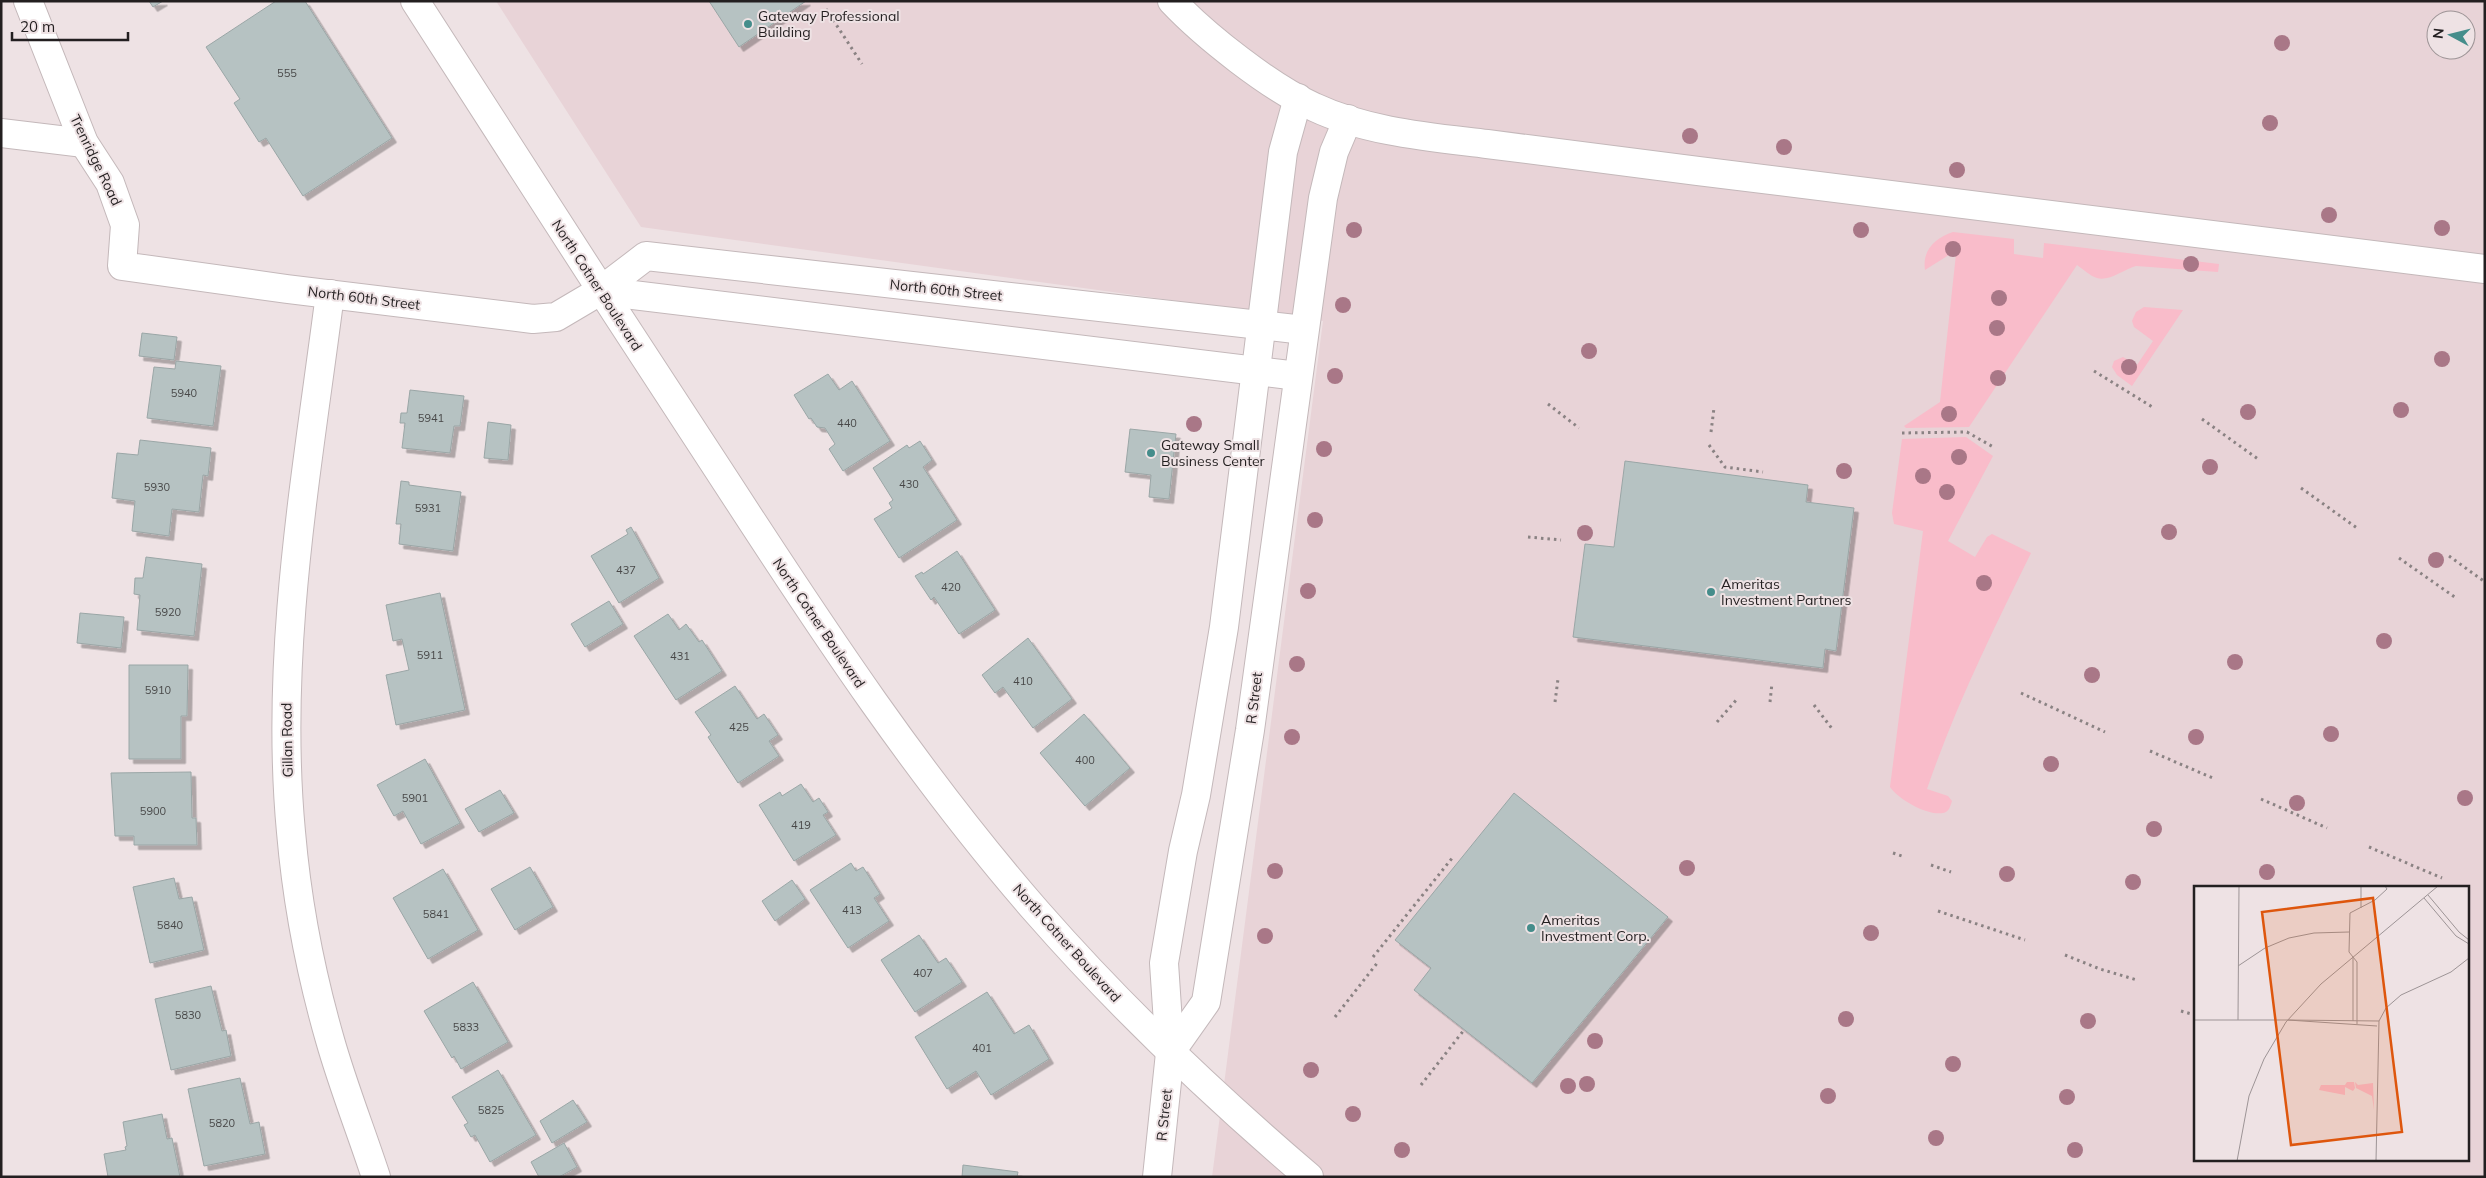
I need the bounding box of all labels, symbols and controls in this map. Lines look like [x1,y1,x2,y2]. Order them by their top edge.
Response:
place label: Gateway Professional Building [758,7,900,41]
scale bar [12,10,129,42]
north arrow [2426,10,2476,60]
text: 20 m [20,17,55,36]
marker: Gateway Professional Building [742,18,754,30]
text: N [2429,27,2448,40]
house number: 555 [277,66,297,80]
street label: Trenridge Road [66,112,126,208]
street label: North Cotner Boulevard [548,216,646,354]
street label: North 60th Street [889,275,1003,305]
street label: North 60th Street [307,282,421,314]
house number: 5940 [171,386,198,400]
house number: 5941 [418,411,444,425]
house number: 440 [837,416,857,430]
place label: Gateway Small Business Center [1161,436,1266,470]
marker: Gateway Small Business Center [1145,447,1157,459]
house number: 430 [899,477,919,491]
house number: 5930 [144,480,171,494]
house number: 5931 [415,501,441,515]
street label: North Cotner Boulevard [769,555,869,691]
house number: 437 [616,563,636,577]
place label: Ameritas Investment Partners [1721,575,1852,609]
house number: 420 [941,580,961,594]
marker: Ameritas Investment Partners [1705,586,1717,598]
house number: 5920 [155,605,182,619]
house number: 5911 [417,648,443,662]
house number: 431 [670,649,690,663]
street label: R Street [1242,671,1266,725]
house number: 410 [1013,674,1033,688]
house number: 5910 [145,683,172,697]
street label: Gillan Road [277,702,297,778]
house number: 425 [729,720,749,734]
house number: 400 [1075,753,1095,767]
house number: 5901 [402,791,428,805]
house number: 5900 [140,804,167,818]
house number: 419 [791,818,811,832]
street label: North Cotner Boulevard [1009,880,1125,1006]
inset map [2194,886,2468,1160]
house number: 413 [842,903,862,917]
house number: 5841 [423,907,449,921]
place label: Ameritas Investment Corp. [1541,911,1650,945]
house number: 5840 [157,918,184,932]
marker: Ameritas Investment Corp. [1525,922,1537,934]
house number: 407 [913,966,933,980]
house number: 5830 [175,1008,202,1022]
house number: 5833 [453,1020,479,1034]
house number: 401 [972,1041,992,1055]
street label: R Street [1152,1088,1176,1142]
house number: 5825 [478,1103,505,1117]
house number: 5820 [209,1116,236,1130]

